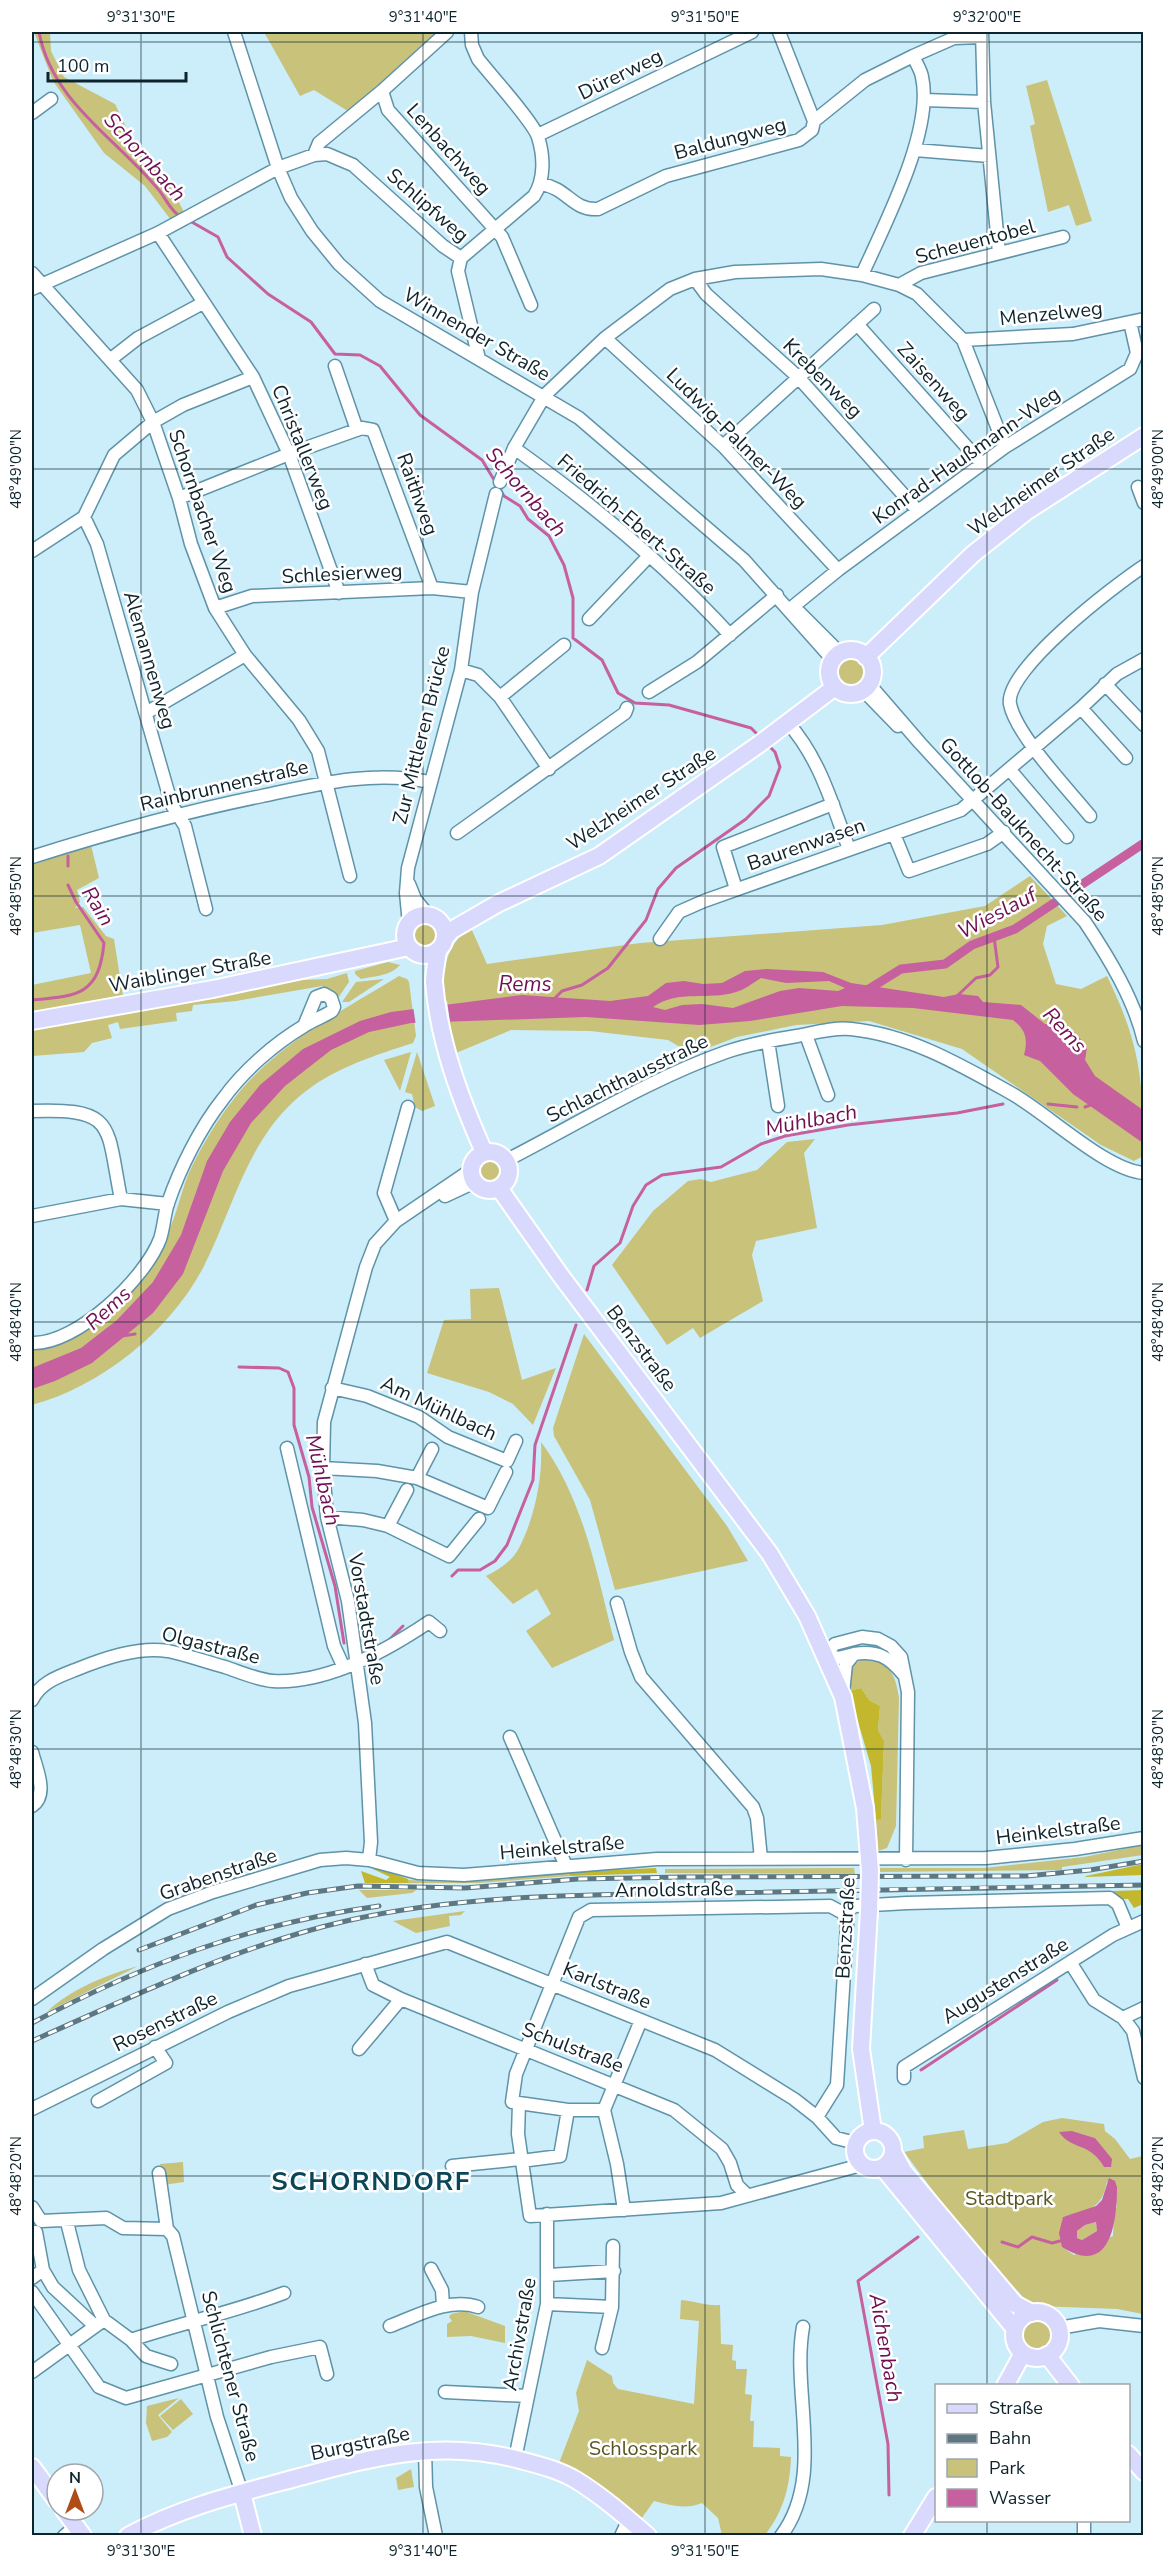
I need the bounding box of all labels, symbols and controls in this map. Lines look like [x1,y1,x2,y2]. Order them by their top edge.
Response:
text: 9°31'30"E [107,7,175,27]
text: 9°31'40"E [389,7,457,27]
text: 9°31'50"E [671,7,739,27]
text: 9°32'00"E [953,7,1021,27]
street label: Dürerweg [574,42,667,106]
scale bar [48,45,186,83]
text: 100 m [57,54,109,78]
street label: Lenbachweg [400,98,497,201]
water label: Schornbach [98,106,192,208]
street label: Baldungweg [671,111,789,166]
street label: Schlipfweg [381,162,474,249]
street label: Scheuentobel [912,213,1038,270]
street label: Winnender Straße [398,281,555,388]
street label: Menzelweg [998,295,1104,332]
street label: Krebenweg [777,332,869,424]
street label: Zaisenweg [891,336,976,427]
street label: Ludwig-Palmer-Weg [660,362,813,515]
street label: Konrad-Haußmann-Weg [867,380,1065,530]
street label: Christallerweg [265,381,340,514]
street label: Welzheimer Straße [963,421,1120,542]
street label: Schornbacher Weg [162,426,243,597]
text: 48°49'00"N [6,429,26,509]
text: 48°49'00"N [1148,429,1168,509]
water label: Schornbach [479,441,573,543]
street label: Friedrich-Ebert-Straße [552,448,722,601]
street label: Raithweg [390,449,445,539]
street label: Schlesierweg [281,557,403,590]
street label: Alemannenweg [117,588,182,732]
street label: Zur Mittleren Brücke [386,643,457,827]
street label: Gottlob-Bauknecht-Straße [934,731,1114,927]
street label: Welzheimer Straße [561,740,721,857]
street label: Rainbrunnenstraße [137,753,311,818]
street label: Baurenwasen [744,812,869,877]
text: 48°48'50"N [6,856,26,936]
text: 48°48'50"N [1148,856,1168,936]
water label: Wieslauf [953,880,1043,945]
water label: Rain [75,881,121,931]
street label: Waiblinger Straße [107,944,273,999]
water label: Rems [498,970,552,998]
water label: Rems [1037,1001,1093,1059]
street label: Schlachthausstraße [542,1028,713,1129]
water label: Mühlbach [763,1097,859,1143]
water label: Rems [79,1280,137,1336]
text: 48°48'40"N [6,1282,26,1362]
text: 48°48'40"N [1148,1282,1168,1362]
street label: Benzstraße [600,1300,683,1397]
street label: Am Mühlbach [376,1370,501,1447]
water label: Mühlbach [299,1432,347,1528]
street label: Vorstadtstraße [341,1550,391,1687]
street label: Olgastraße [159,1620,263,1671]
text: 48°48'30"N [6,1709,26,1789]
text: 48°48'30"N [1148,1709,1168,1789]
street label: Heinkelstraße [994,1809,1122,1852]
street label: Heinkelstraße [499,1829,626,1866]
street label: Grabenstraße [156,1842,281,1907]
street label: Arnoldstraße [614,1875,734,1904]
street label: Benzstraße [829,1876,862,1980]
street label: Augustenstraße [937,1931,1074,2030]
street label: Karlstraße [559,1955,655,2015]
street label: Rosenstraße [109,1985,222,2058]
street label: Schulstraße [518,2016,628,2079]
text: 48°48'20"N [6,2136,26,2216]
text: 48°48'20"N [1148,2136,1168,2216]
district label: SCHORNDORF [271,2164,471,2199]
park label: Stadtpark [965,2185,1054,2212]
street label: Archivstraße [496,2276,543,2393]
street label: Schlichtener Straße [195,2288,266,2465]
water label: Aichenbach [862,2290,909,2405]
legend [935,2384,1130,2522]
text: Straße [989,2396,1043,2420]
street label: Burgstraße [308,2420,412,2467]
text: Bahn [989,2426,1031,2450]
park label: Schlosspark [589,2435,698,2462]
text: Park [989,2456,1026,2480]
north arrow [45,2462,105,2522]
text: N [69,2467,81,2489]
text: Wasser [989,2486,1051,2510]
text: 9°31'30"E [107,2541,175,2561]
text: 9°31'40"E [389,2541,457,2561]
text: 9°31'50"E [671,2541,739,2561]

